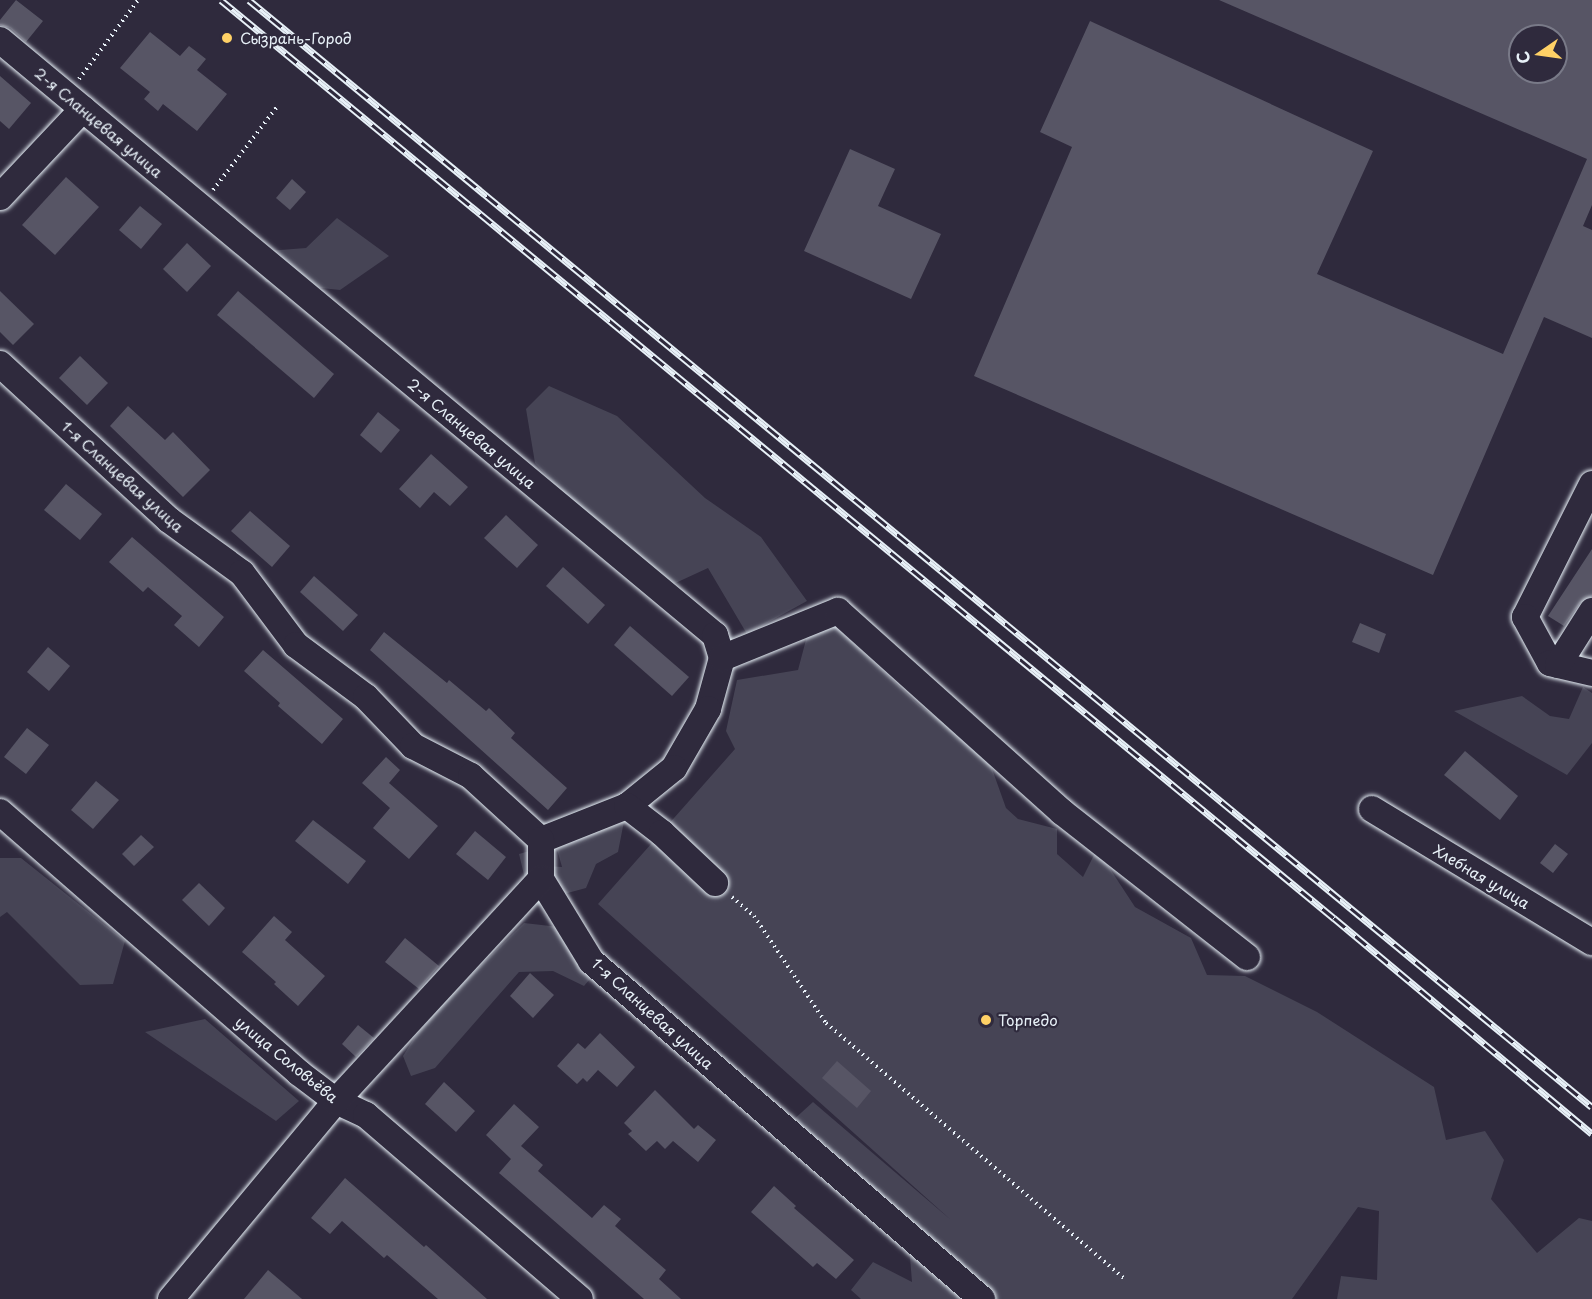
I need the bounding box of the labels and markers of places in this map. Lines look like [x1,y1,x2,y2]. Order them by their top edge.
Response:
marker: Сызрань-Город [218,29,236,47]
place label: Сызрань-Город [240,29,352,47]
place label: Торпедо [998,1011,1058,1029]
marker: Торпедо [979,1013,993,1027]

